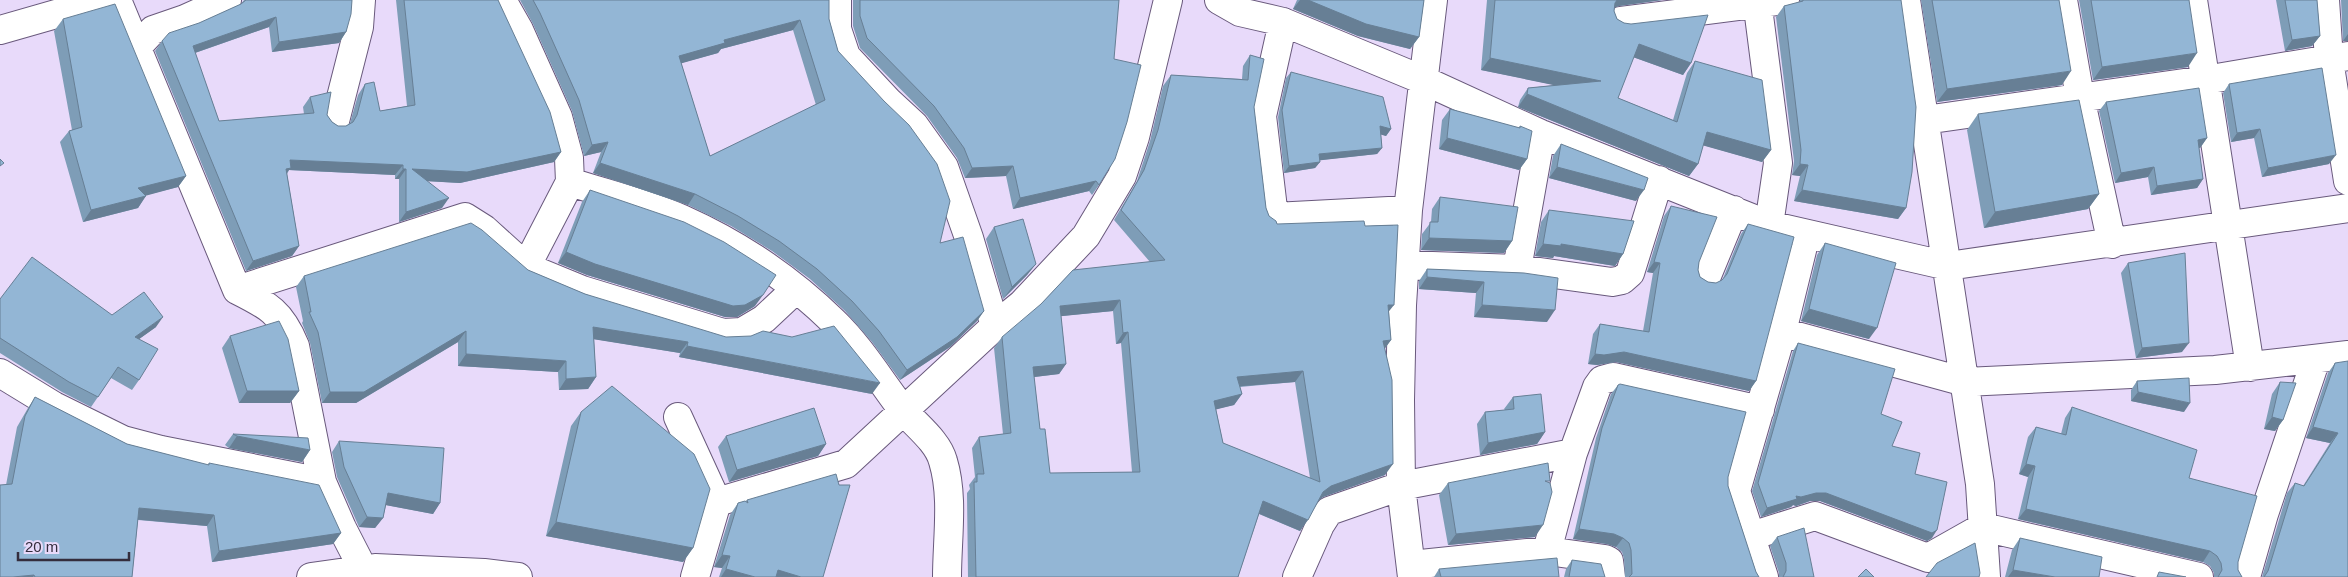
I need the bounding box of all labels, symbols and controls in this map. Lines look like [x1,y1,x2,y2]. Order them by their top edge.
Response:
scale bar [18,530,129,562]
text: 20 m [25,538,58,555]

